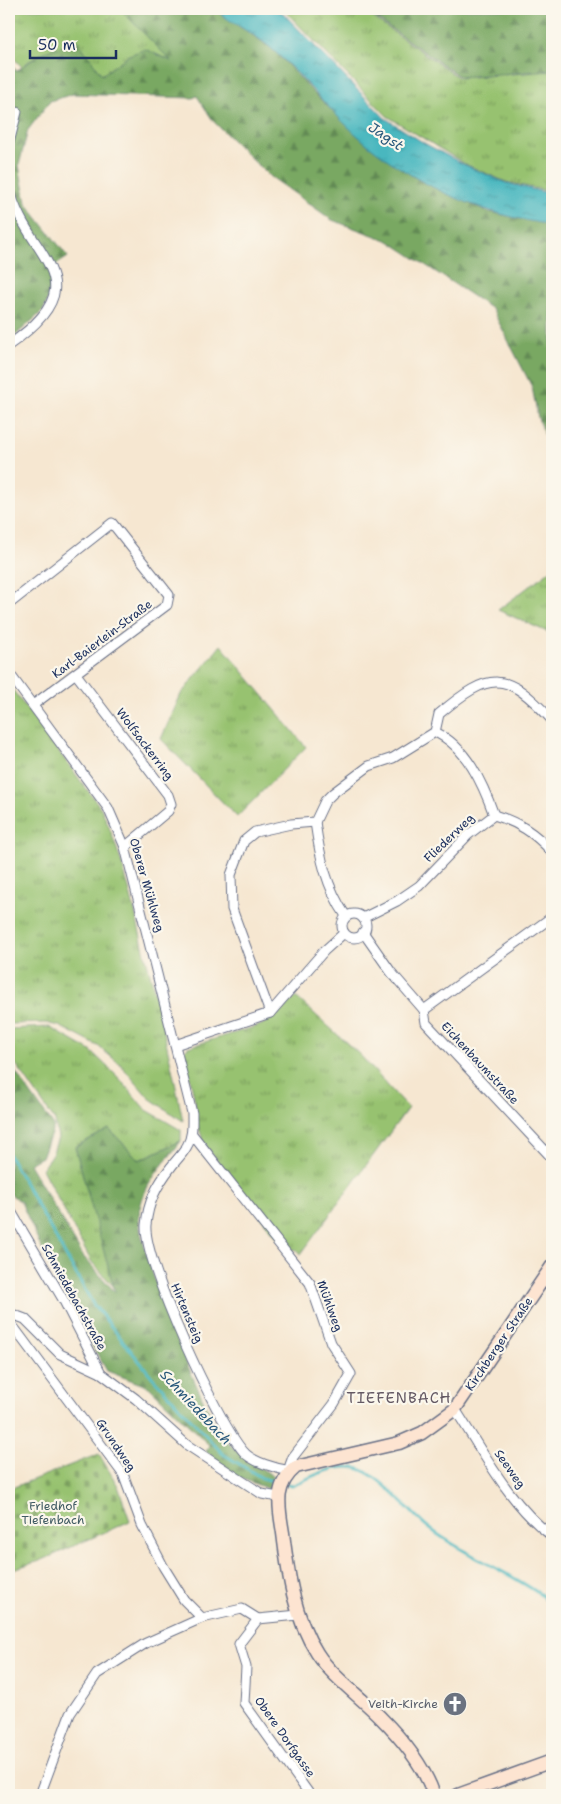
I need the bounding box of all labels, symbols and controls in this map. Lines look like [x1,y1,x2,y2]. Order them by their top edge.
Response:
scale bar [30,28,116,60]
text: 50 m [38,35,76,55]
water label: Jagst [365,118,408,155]
street label: Karl-Baierlein-Straße [49,596,155,682]
street label: Wolfsackerring [113,705,177,783]
street label: Fliederweg [420,810,478,866]
street label: Oberer Mühlweg [126,836,168,934]
street label: Eichenbaumstraße [438,1018,522,1108]
street label: Schmiedebachstraße [38,1241,110,1353]
street label: Mühlweg [313,1278,347,1334]
street label: Hirtensteig [167,1281,207,1345]
street label: Kirchberger Straße [462,1294,537,1394]
water label: Schmiedebach [157,1366,235,1448]
district label: TIEFENBACH [346,1388,452,1408]
street label: Grundweg [92,1415,140,1475]
street label: Seeweg [491,1446,529,1492]
park label: Friedhof Tiefenbach [22,1498,84,1528]
church icon: Veith-Kirche [442,1691,468,1717]
street label: Obere Dorfgasse [251,1693,319,1781]
place label: Veith-Kirche [368,1696,438,1712]

